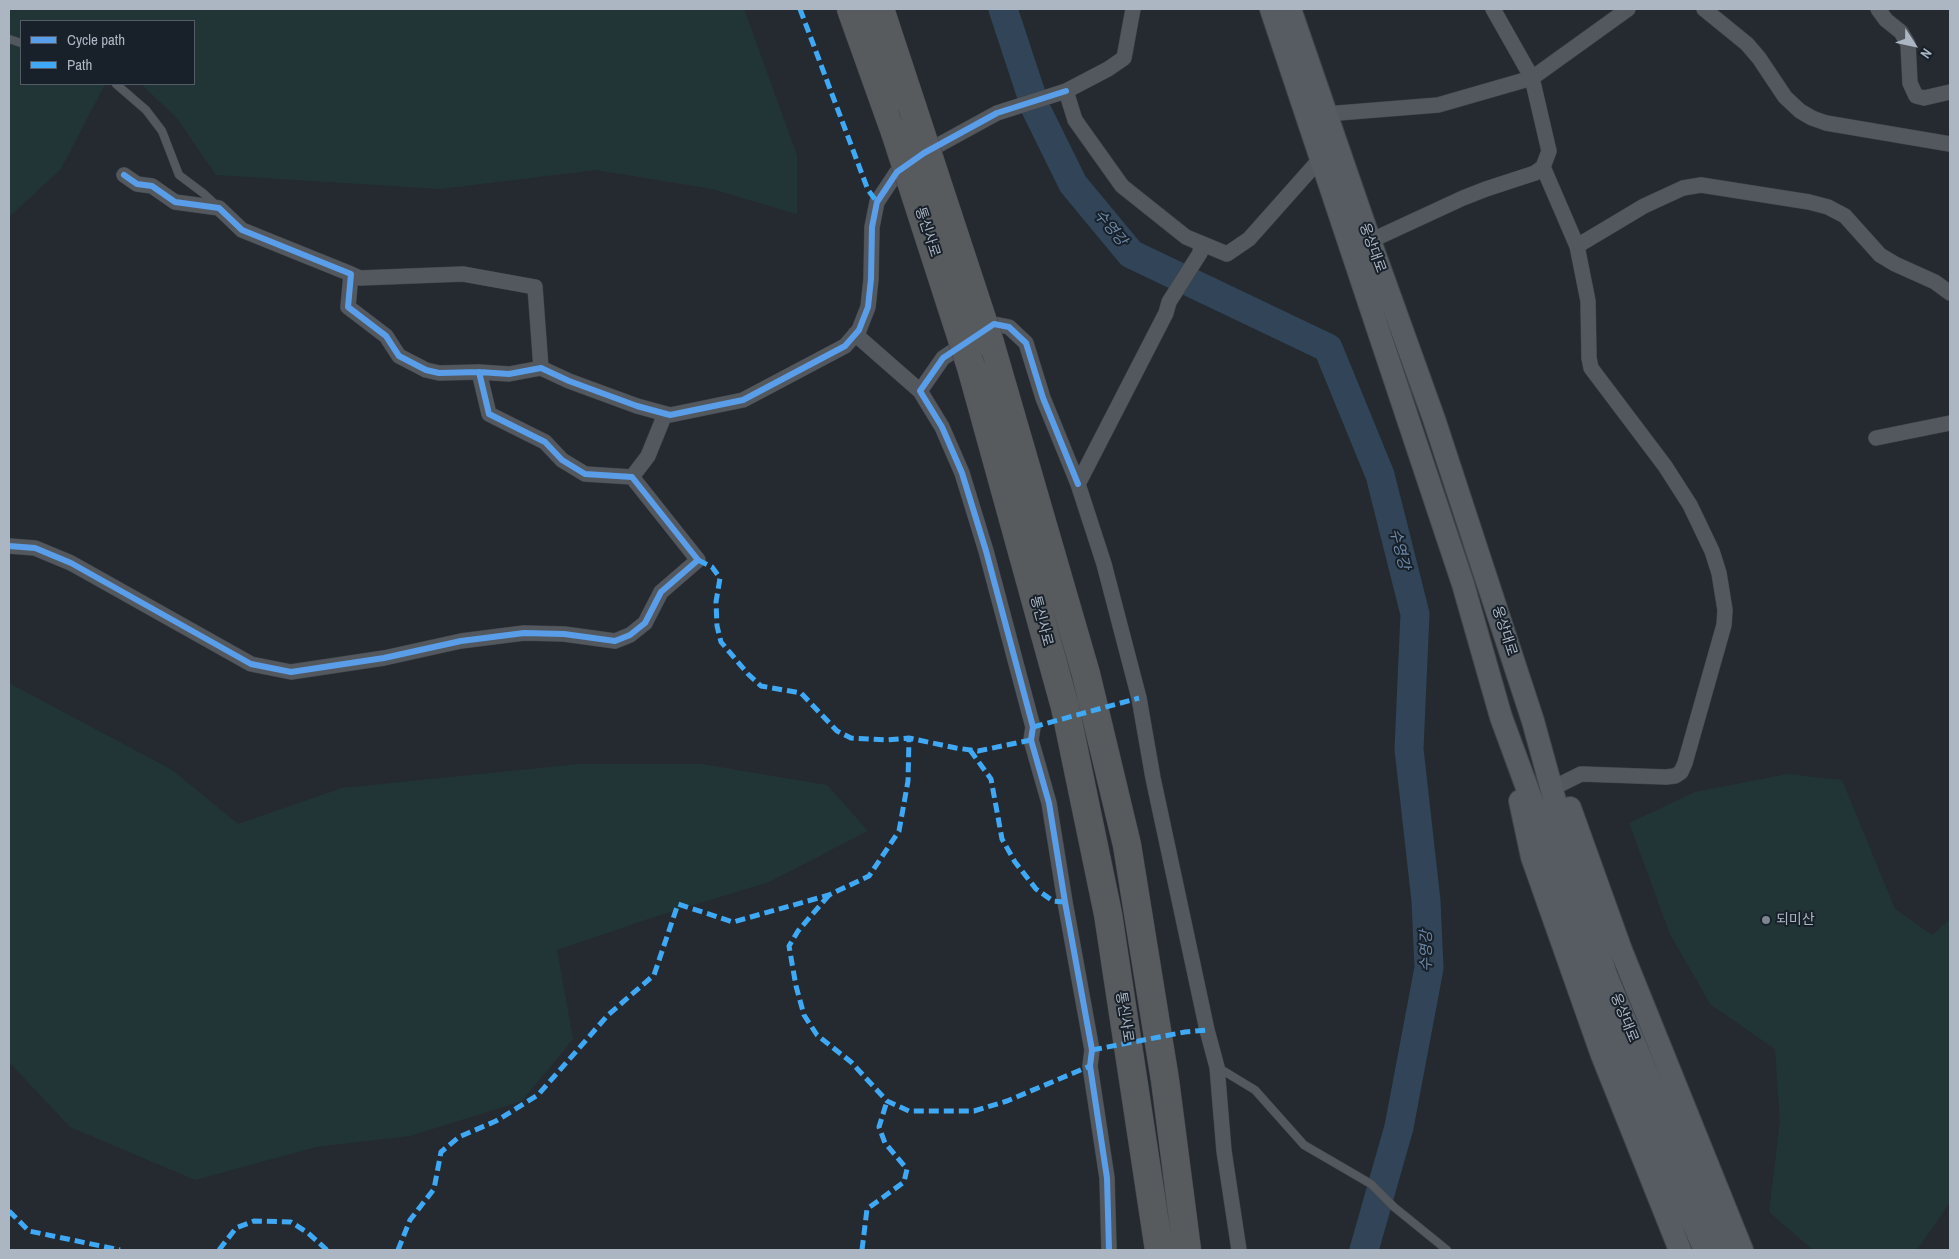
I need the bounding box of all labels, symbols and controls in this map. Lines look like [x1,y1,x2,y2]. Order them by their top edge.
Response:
legend [20,20,195,85]
north arrow [1889,20,1939,70]
text: Cycle path [67,29,125,50]
text: N [1917,45,1936,62]
text: Path [67,54,92,75]
street label: 통신사로 [911,205,943,259]
water label: 수영강 [1090,206,1130,250]
street label: 웅상대로 [1355,221,1389,275]
water label: 수영강 [1385,527,1413,571]
street label: 통신사로 [1026,594,1056,648]
street label: 웅상대로 [1488,604,1520,658]
place label: 되미산 [1776,912,1815,928]
marker: 되미산 [1760,914,1772,926]
water label: 수영강 [1418,930,1436,972]
street label: 통신사로 [1112,990,1136,1044]
street label: 웅상대로 [1607,991,1641,1045]

